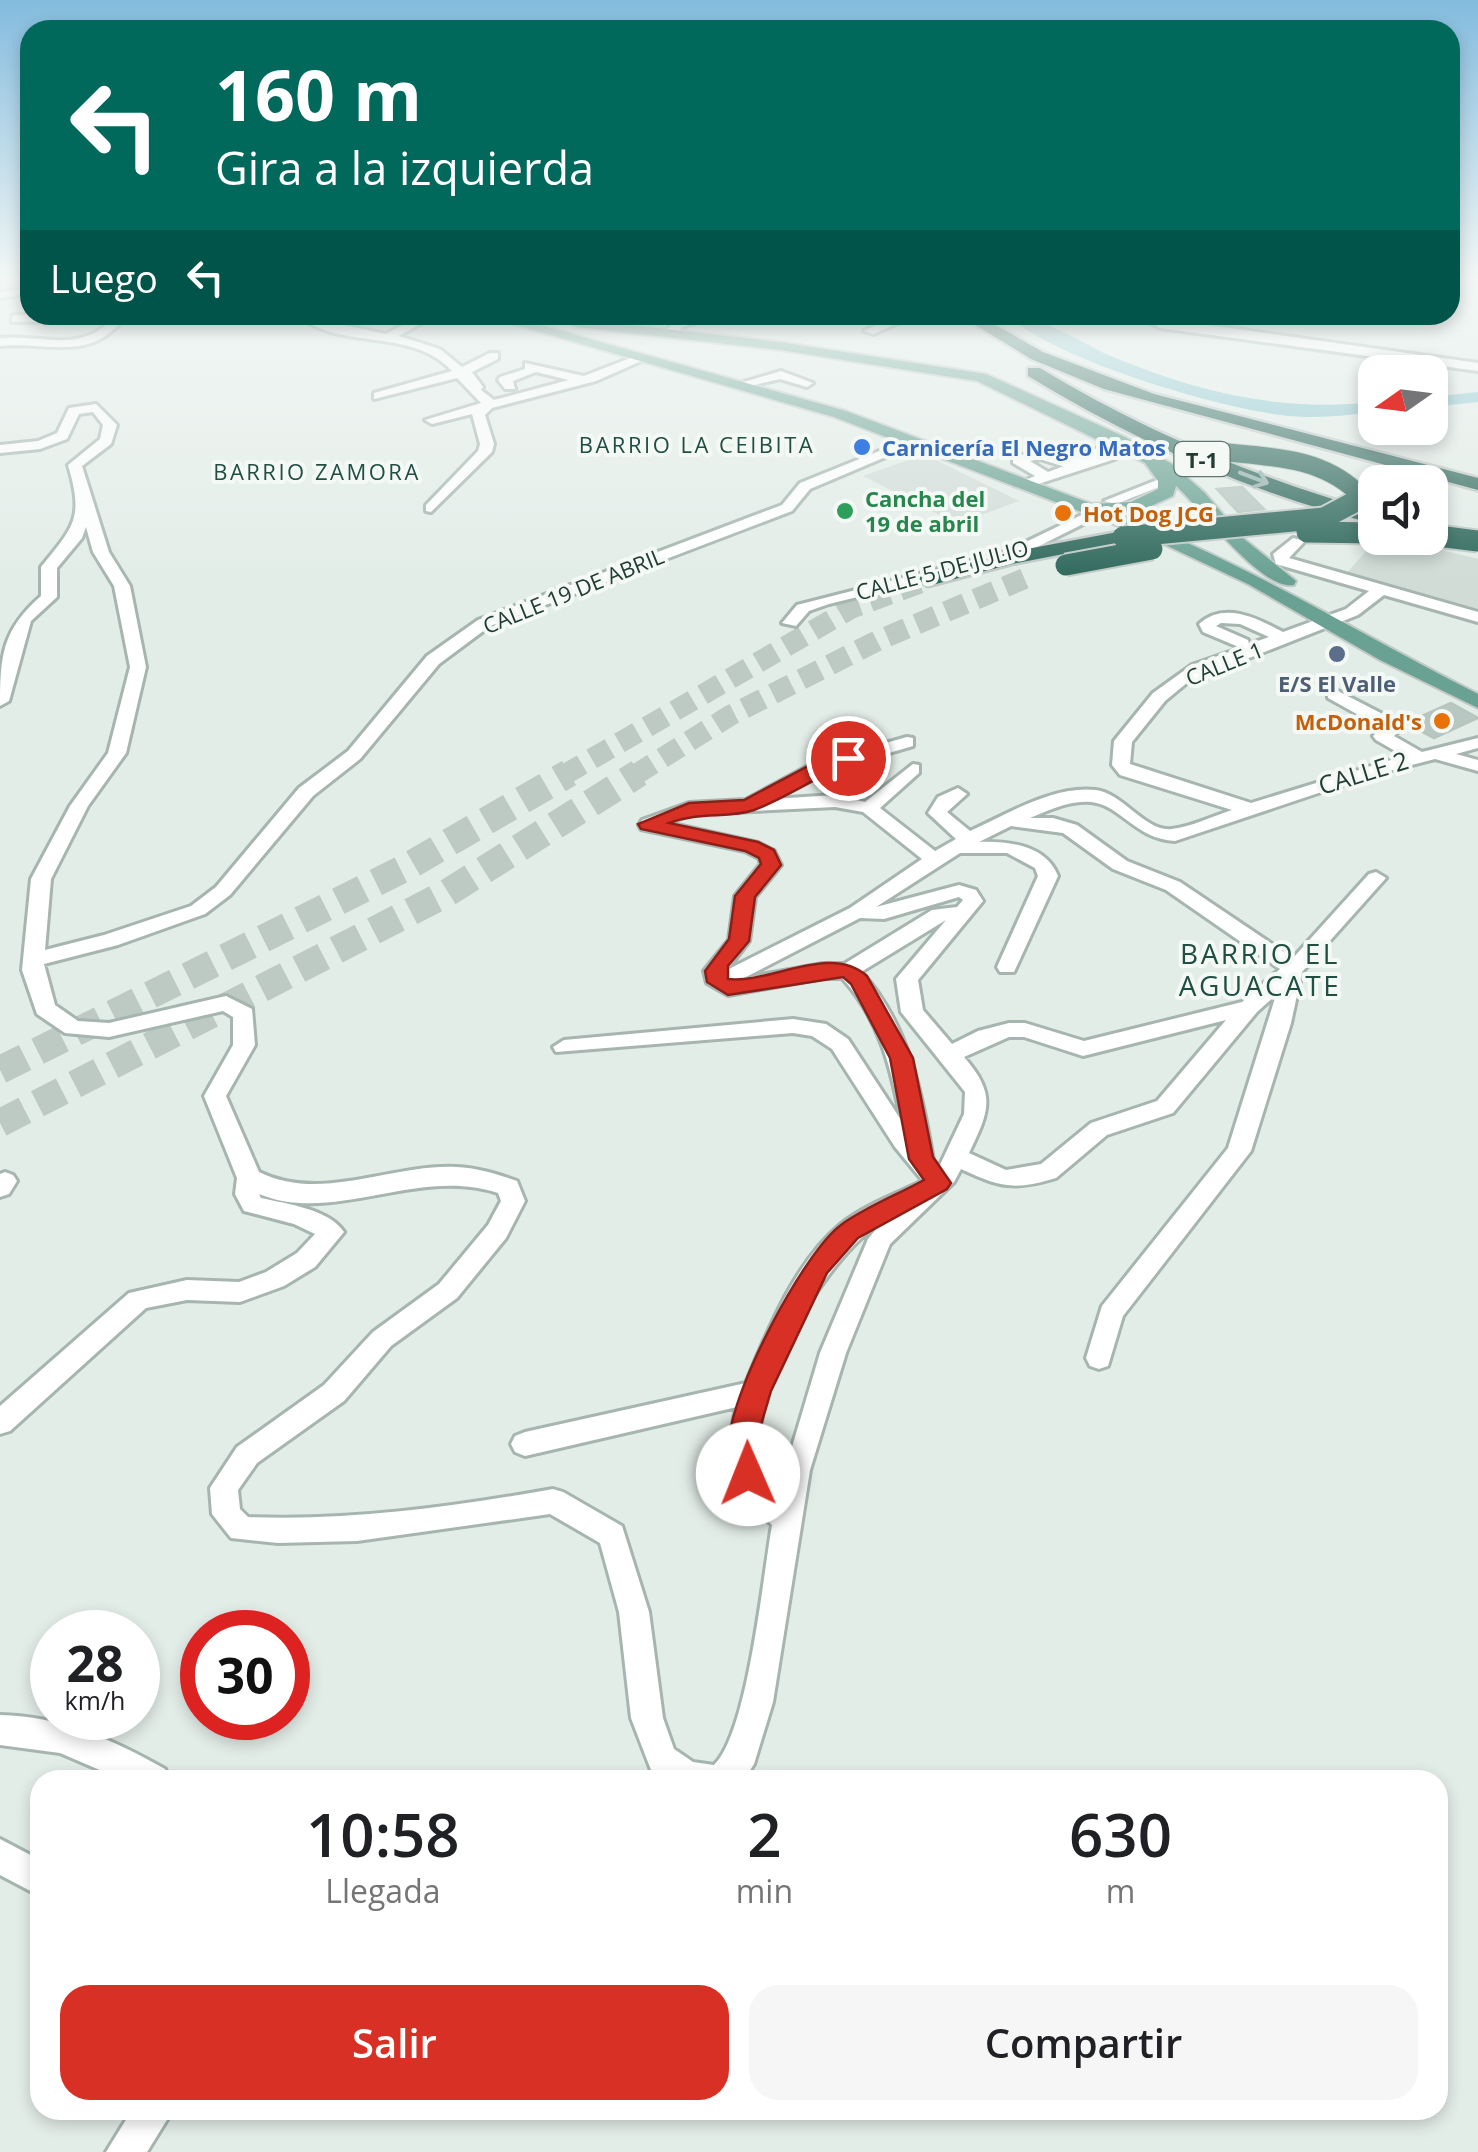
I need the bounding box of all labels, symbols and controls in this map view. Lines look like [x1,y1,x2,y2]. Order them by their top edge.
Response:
text: 160 m [215,46,422,142]
icon: left [50,60,180,190]
text: Gira a la izquierda [215,137,594,198]
icon: left [178,250,233,305]
text: Luego [50,252,158,304]
north arrow [1358,355,1448,445]
map controls [1358,355,1448,555]
district label: BARRIO LA CEIBITA [579,429,815,459]
place label: Carnicería El Negro Matos [882,432,1166,462]
marker: Carnicería El Negro Matos [851,436,873,458]
road number: T-1 [1174,442,1230,476]
district label: BARRIO ZAMORA [213,456,421,486]
button: sound [1358,465,1448,555]
one-way arrow [1237,470,1268,488]
place label: Cancha del 19 de abril [865,483,985,538]
place label: Hot Dog JCG [1083,498,1214,528]
marker: Cancha del 19 de abril [834,500,856,522]
marker: Hot Dog JCG [1052,502,1074,524]
street label: CALLE 5 DE JULIO [852,532,1032,606]
street label: CALLE 19 DE ABRIL [478,540,668,640]
street label: CALLE 1 [1181,634,1267,692]
marker: E/S El Valle [1326,643,1348,665]
place label: E/S El Valle [1278,668,1396,698]
place label: McDonald's [1295,706,1422,736]
marker: McDonald's [1431,710,1453,732]
pin [806,716,891,801]
icon: arrive [821,731,876,786]
street label: CALLE 2 [1314,742,1412,802]
district label: BARRIO EL AGUACATE [1179,934,1341,1004]
position arrow [696,1422,800,1526]
speed limit sign: 30 [180,1610,310,1740]
text: 28 [66,1629,124,1697]
text: km/h [65,1683,125,1717]
text: 10:58 [306,1793,460,1875]
text: 2 [747,1793,782,1875]
text: 630 [1069,1793,1172,1875]
text: Llegada [325,1869,440,1912]
text: min [736,1869,793,1912]
text: m [1106,1869,1135,1912]
button: Salir [60,1985,729,2100]
button: Compartir [749,1985,1418,2100]

